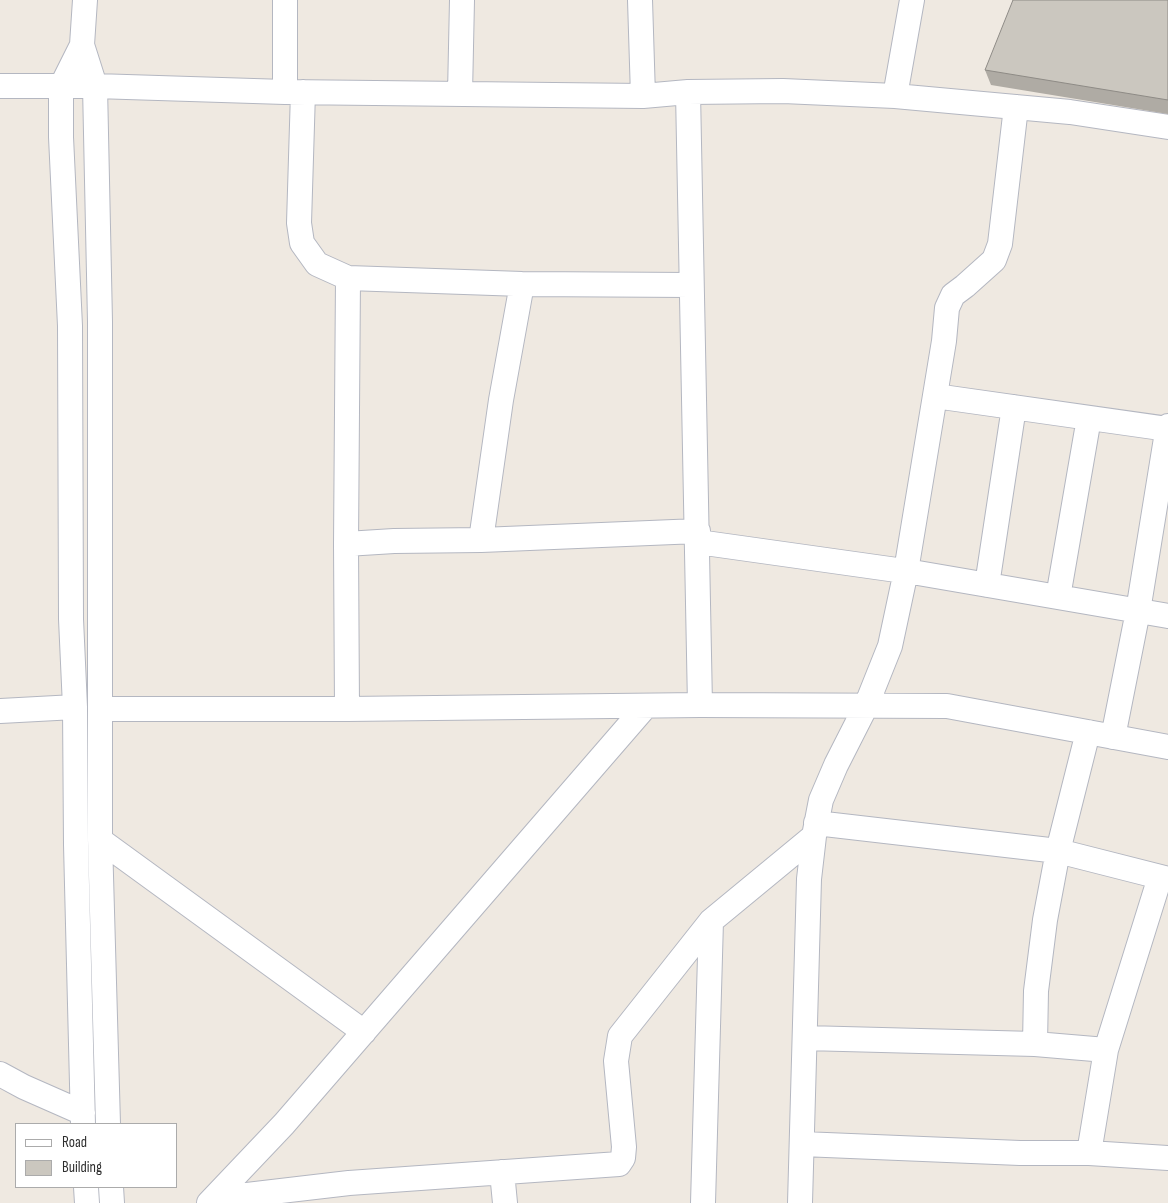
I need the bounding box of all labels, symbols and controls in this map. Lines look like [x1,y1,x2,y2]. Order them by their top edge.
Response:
legend [15,1123,178,1188]
text: Road [62,1133,87,1152]
text: Building [62,1158,102,1177]

